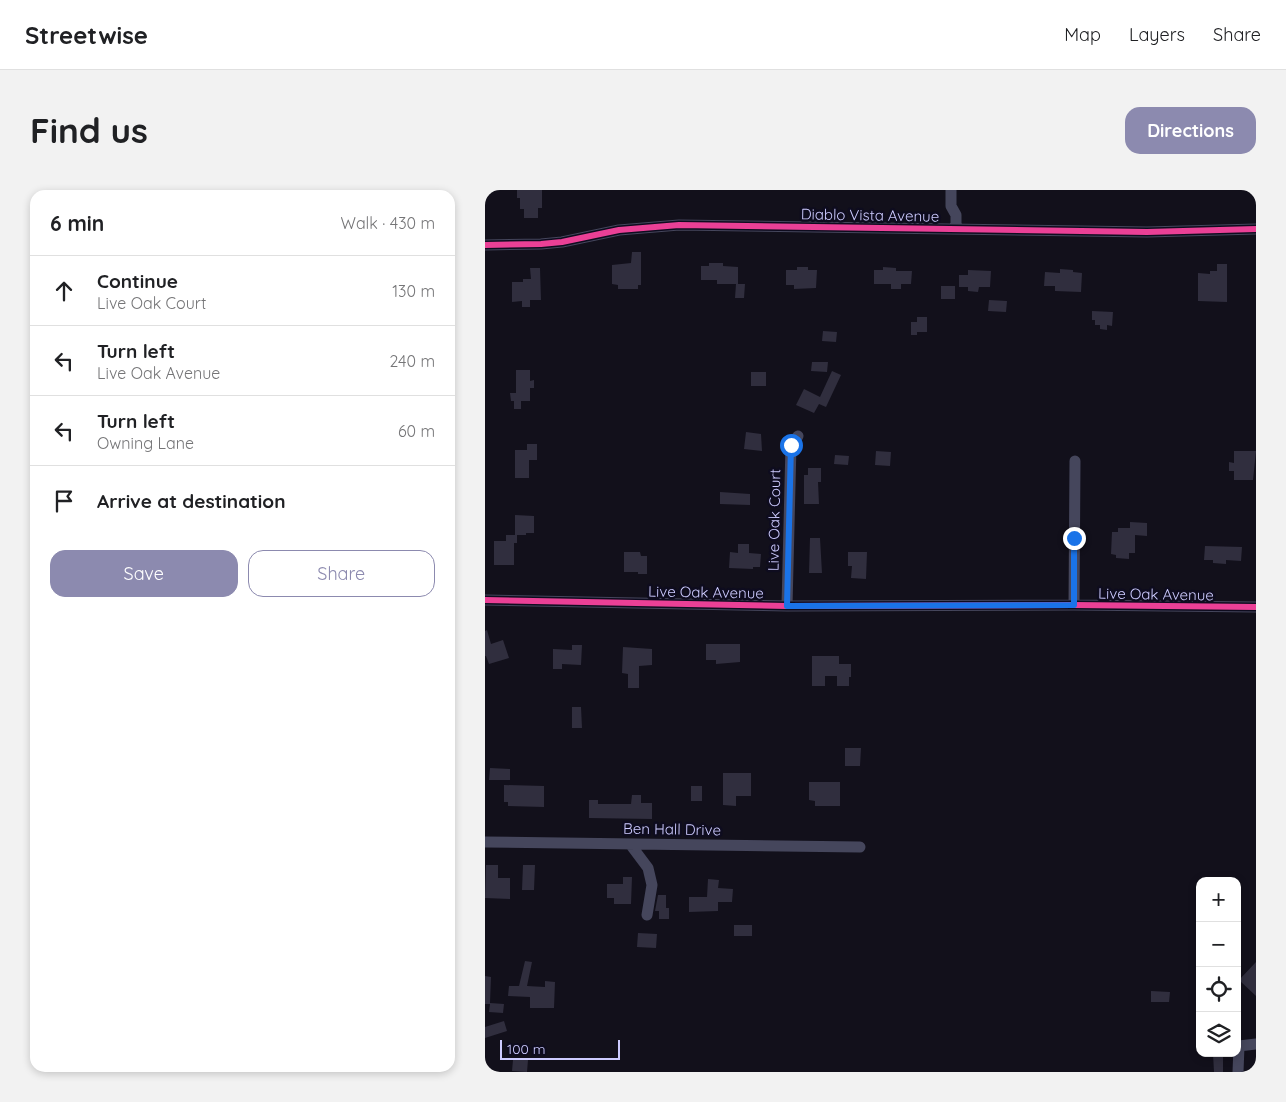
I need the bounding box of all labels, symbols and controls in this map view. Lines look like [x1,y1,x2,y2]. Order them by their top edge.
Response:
text: Streetwise [25,20,148,50]
text: Map [1064,23,1101,46]
text: Layers [1129,23,1185,46]
text: Share [1213,23,1261,46]
button: Directions [1125,107,1256,154]
text: Find us [30,108,148,152]
street label: Diablo Vista Avenue [801,204,939,226]
text: 6 min [50,210,104,236]
text: Walk · 430 m [341,213,435,233]
text: Continue [97,269,178,293]
icon: ahead [50,277,78,305]
text: 130 m [392,281,435,301]
text: Live Oak Court [97,293,206,313]
text: Turn left [97,339,175,363]
icon: left [50,347,78,375]
text: 240 m [389,351,435,371]
text: Live Oak Avenue [97,363,220,383]
text: Turn left [97,409,175,433]
icon: left [50,417,78,445]
text: 60 m [398,421,435,441]
text: Owning Lane [97,433,194,453]
route start [780,434,803,457]
street label: Live Oak Court [764,469,784,571]
icon: arrive [50,487,78,515]
text: Arrive at destination [97,489,286,513]
route end [1063,527,1086,550]
button: Save [50,550,238,597]
button: Share [248,550,435,597]
street label: Live Oak Avenue [648,581,764,603]
street label: Live Oak Avenue [1098,583,1214,605]
street label: Ben Hall Drive [623,819,721,839]
map controls [1196,877,1241,1057]
button: + [1196,877,1241,922]
button: − [1196,922,1241,967]
button: locate [1196,967,1241,1012]
button: layers [1196,1012,1241,1057]
scale bar [500,1037,620,1060]
text: 100 m [507,1040,545,1058]

